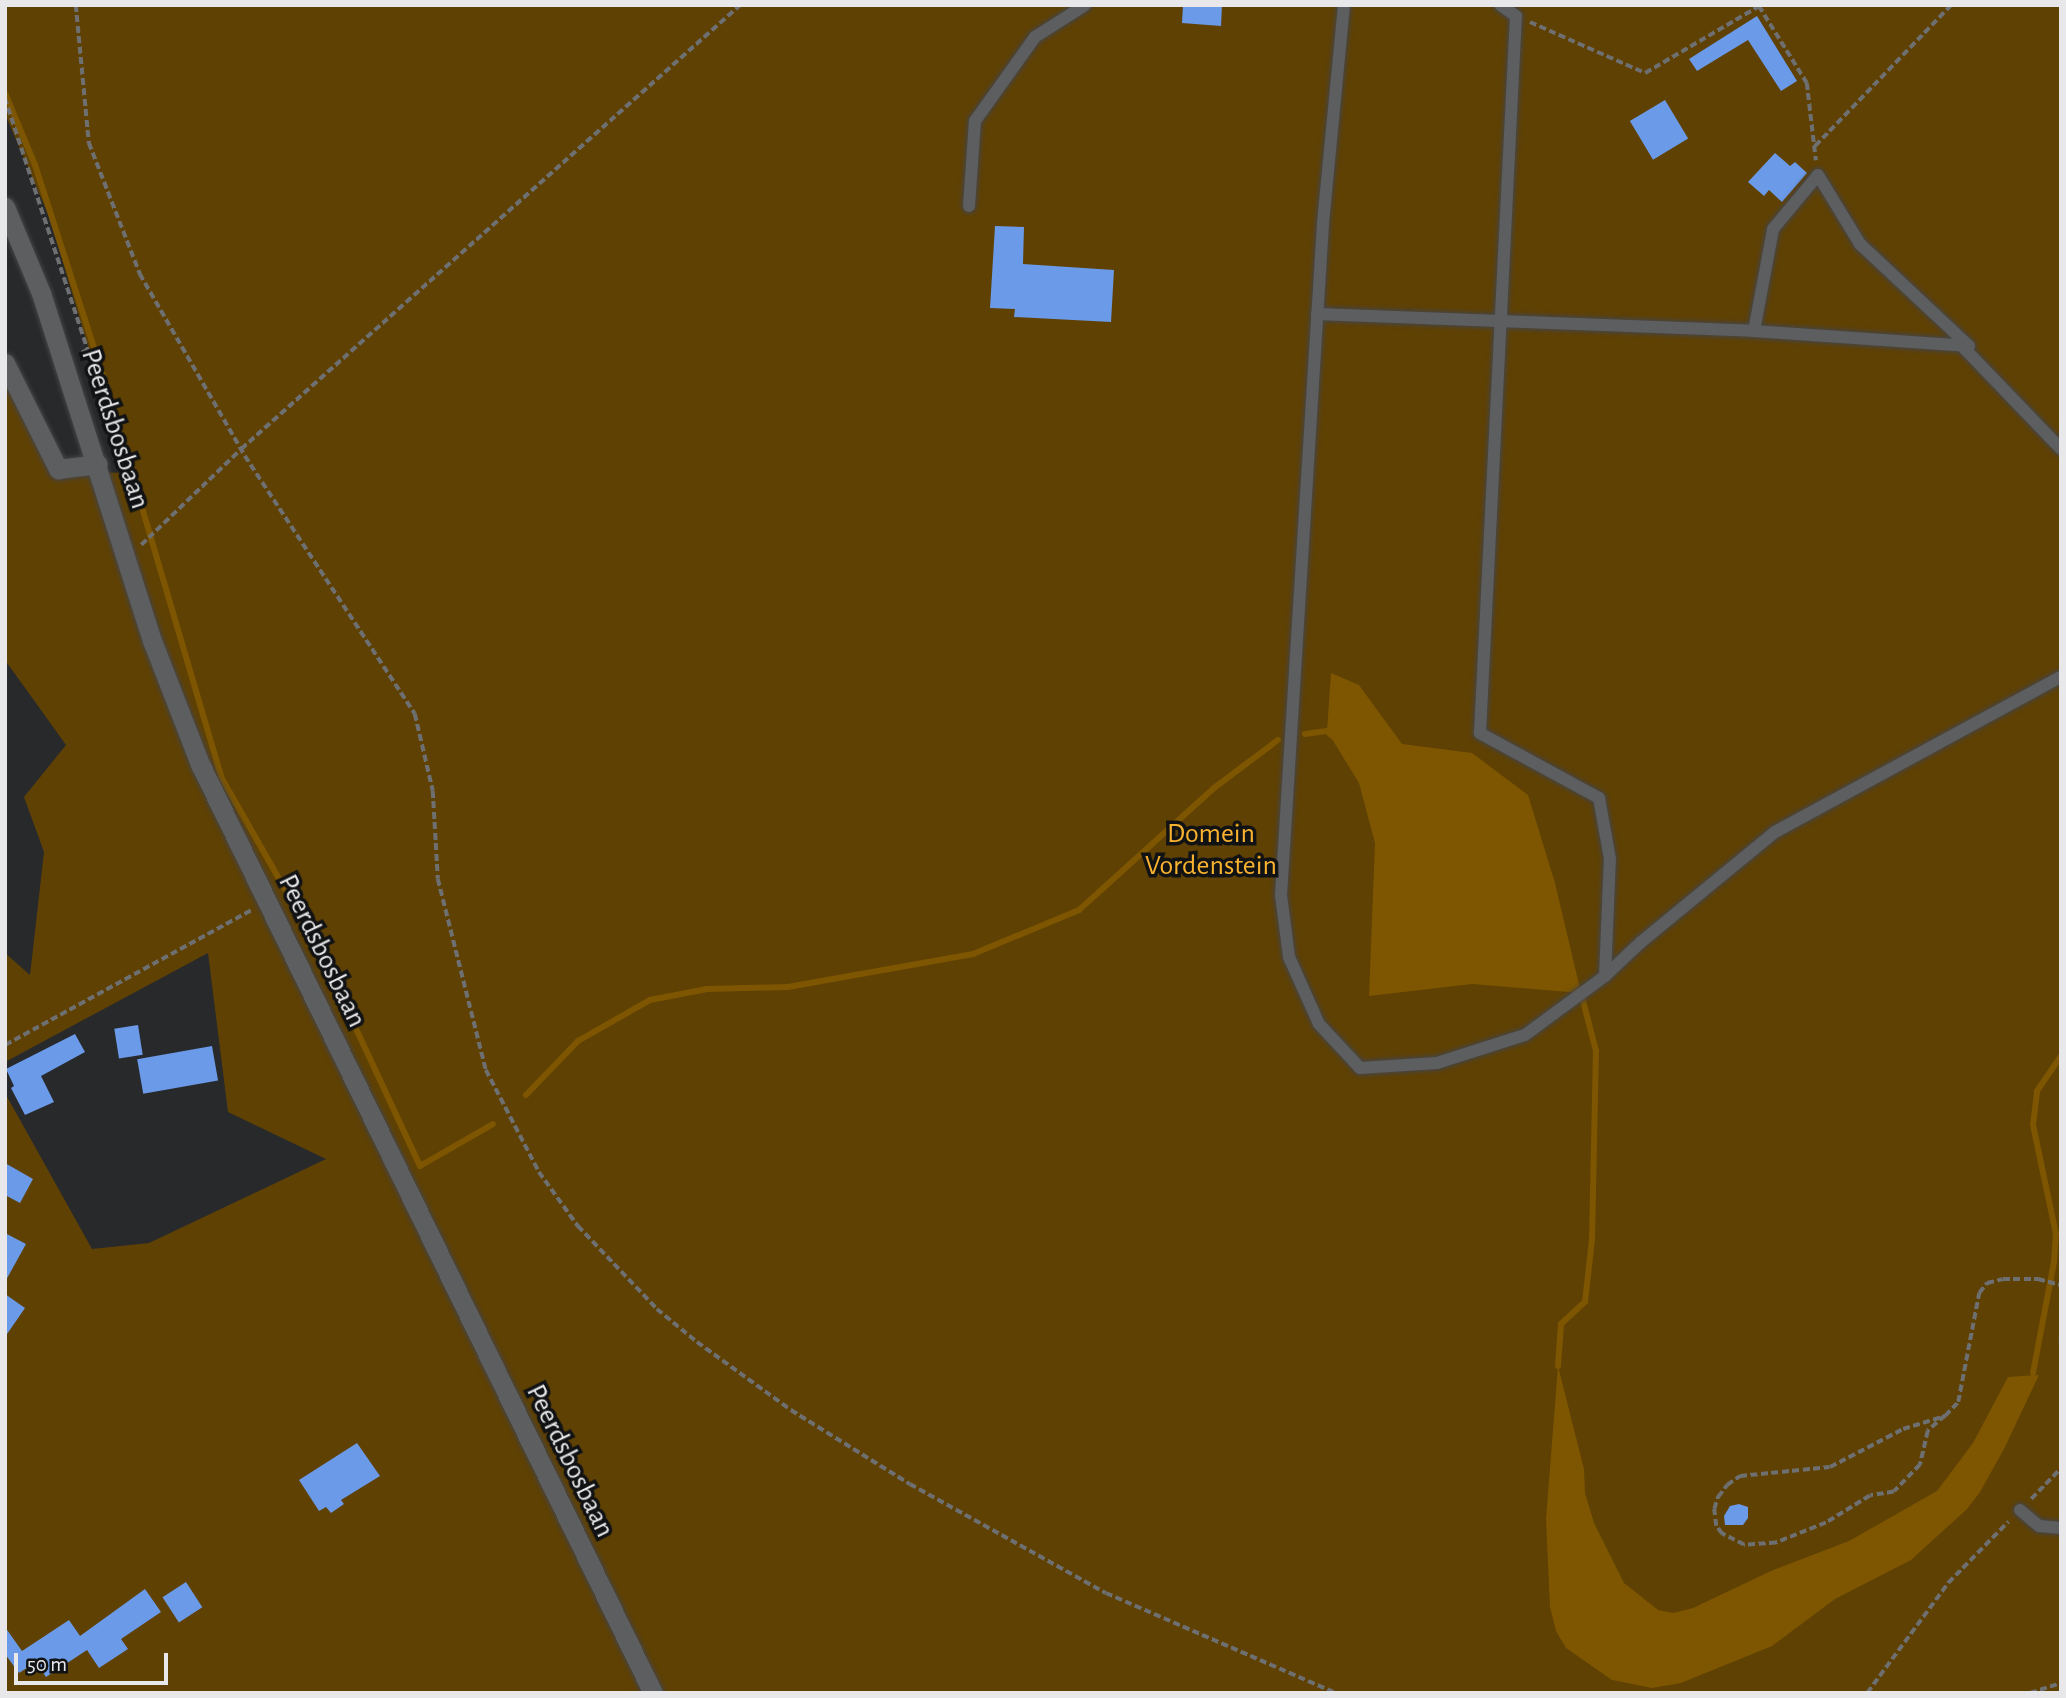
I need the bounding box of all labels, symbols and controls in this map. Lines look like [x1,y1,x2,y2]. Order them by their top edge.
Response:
street label: Peerdsbosbaan [73,345,157,513]
park label: Domein Vordenstein [1145,817,1277,883]
street label: Peerdsbosbaan [271,869,373,1033]
street label: Peerdsbosbaan [519,1379,621,1543]
scale bar [18,1638,172,1682]
text: 50 m [27,1654,67,1675]

